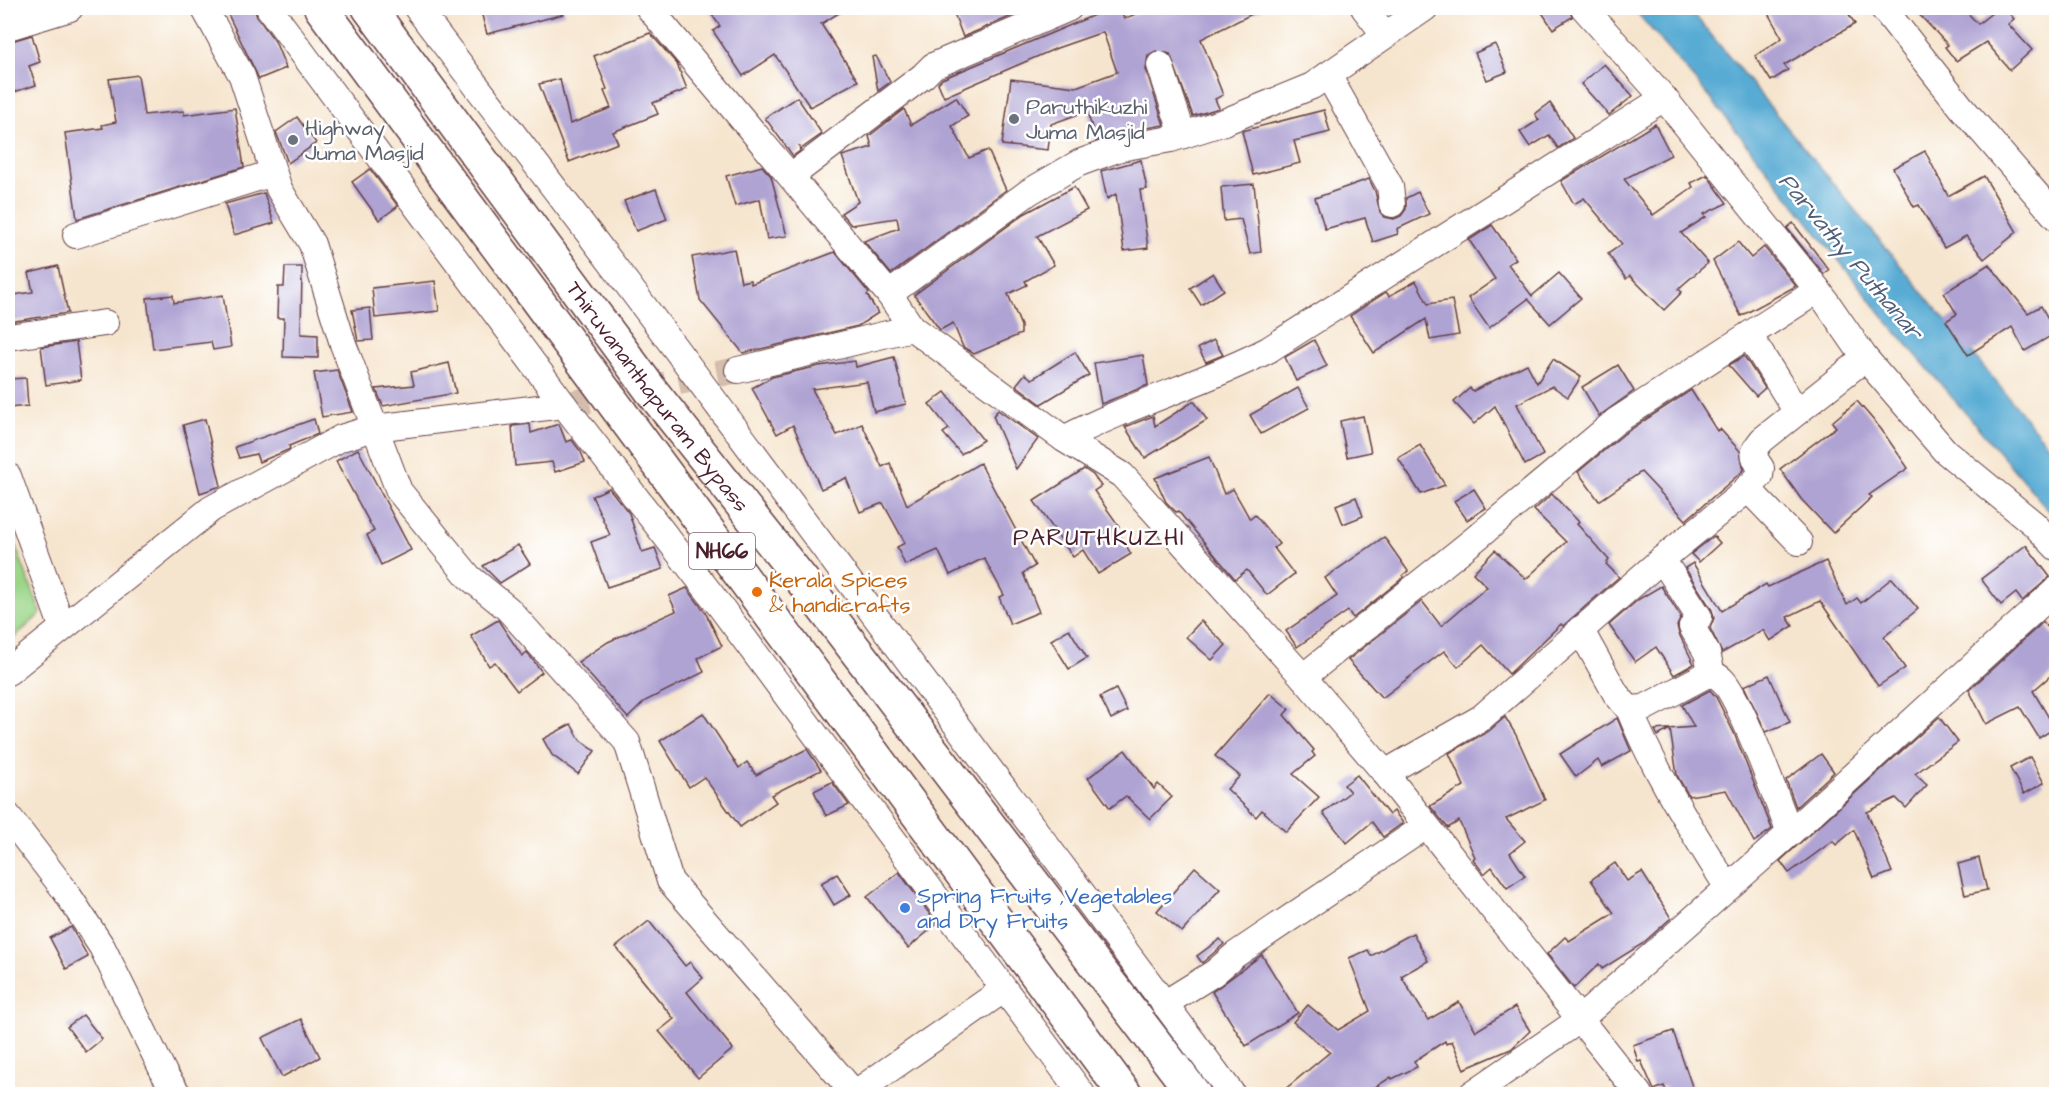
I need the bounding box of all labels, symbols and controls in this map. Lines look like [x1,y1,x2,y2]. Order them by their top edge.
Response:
place label: Paruthikuzhi Juma Masjid [1026,92,1147,148]
marker: Paruthikuzhi Juma Masjid [1007,112,1021,126]
place label: Highway Juma Masjid [305,113,424,169]
marker: Highway Juma Masjid [286,133,300,147]
water label: Parvathy Puthanar [1770,166,1932,350]
street label: Thiruvananthapuram Bypass [558,275,756,519]
district label: PARUTHKUZHI [1013,521,1185,555]
road number: NH66 [689,533,755,569]
place label: Kerala Spices & handicrafts [769,565,911,621]
marker: Kerala Spices & handicrafts [750,585,764,599]
place label: Spring Fruits ,Vegetables and Dry Fruits [917,881,1172,938]
marker: Spring Fruits ,Vegetables and Dry Fruits [898,901,912,915]

